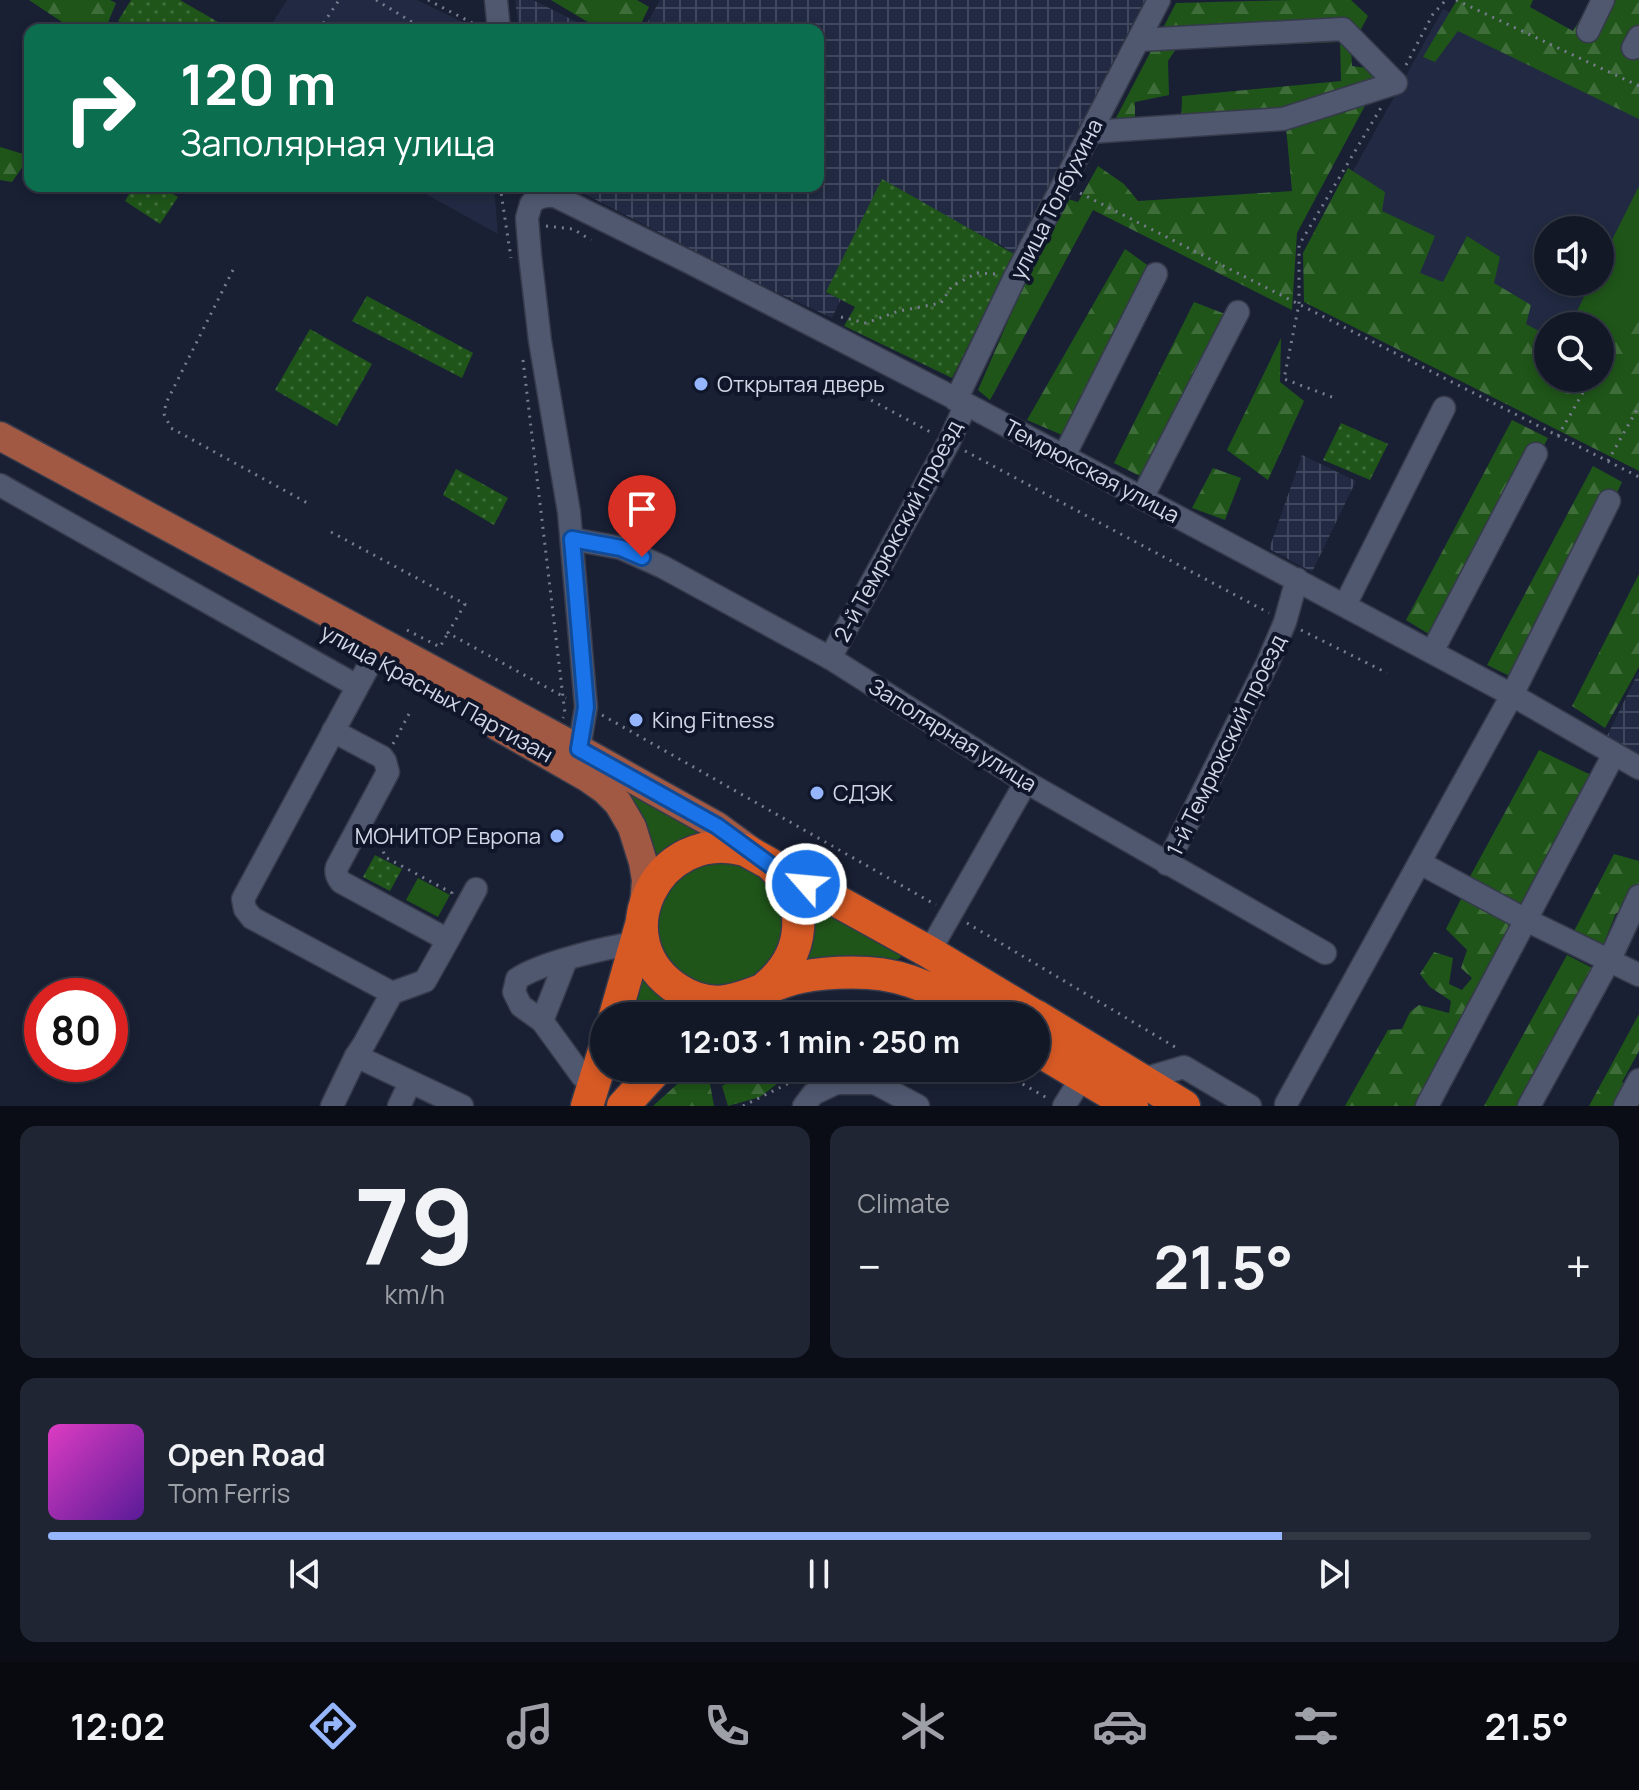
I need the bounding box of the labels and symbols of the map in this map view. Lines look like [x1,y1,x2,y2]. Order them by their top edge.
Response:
street label: улица Толбухина [1002,113,1110,285]
place label: Открытая дверь [717,369,885,399]
marker: Открытая дверь [692,375,710,393]
street label: Темрюкская улица [999,412,1185,530]
street label: 2-й Темрюкский проезд [827,415,969,647]
pin [608,475,676,557]
street label: улица Красных Партизан [315,617,559,769]
street label: 1-й Темрюкский проезд [1159,629,1293,861]
street label: Заполярная улица [863,671,1043,799]
place label: King Fitness [652,705,775,735]
marker: King Fitness [627,711,645,729]
place label: СДЭК [833,778,894,808]
marker: СДЭК [808,784,826,802]
place label: МОНИТОР Европа [355,821,541,851]
marker: МОНИТОР Европа [548,827,566,845]
position arrow [764,842,848,926]
speed limit sign: 80 [24,978,128,1082]

